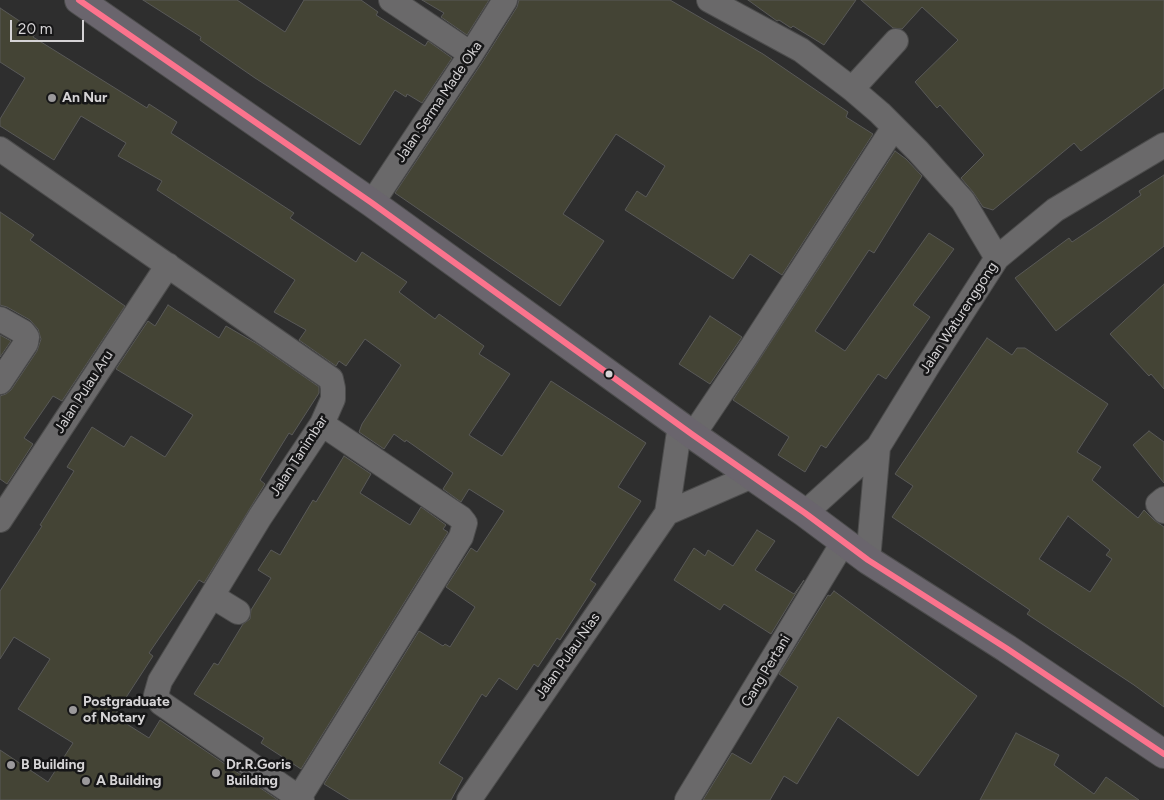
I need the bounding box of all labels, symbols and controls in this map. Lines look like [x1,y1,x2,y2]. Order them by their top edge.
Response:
scale bar [12,10,86,42]
text: 20 m [18,20,52,38]
street label: Jalan Serma Made Oka [392,38,486,166]
place label: An Nur [62,90,107,106]
marker: An Nur [46,92,58,104]
street label: Jalan Waturenggong [917,259,1001,377]
street label: Jalan Pulau Aru [51,347,117,437]
unlabelled marker [604,369,614,379]
street label: Jalan Tanimbar [267,412,331,500]
street label: Jalan Pulau Nias [532,610,604,702]
street label: Gang Pertani [738,632,794,710]
place label: Postgraduate of Notary [83,694,170,726]
marker: Postgraduate of Notary [67,704,79,716]
place label: B Building [21,757,85,773]
place label: Dr.R.Goris Building [226,757,291,790]
marker: B Building [5,759,17,771]
marker: Dr.R.Goris Building [210,767,222,779]
place label: A Building [96,773,161,789]
marker: A Building [80,775,92,787]

